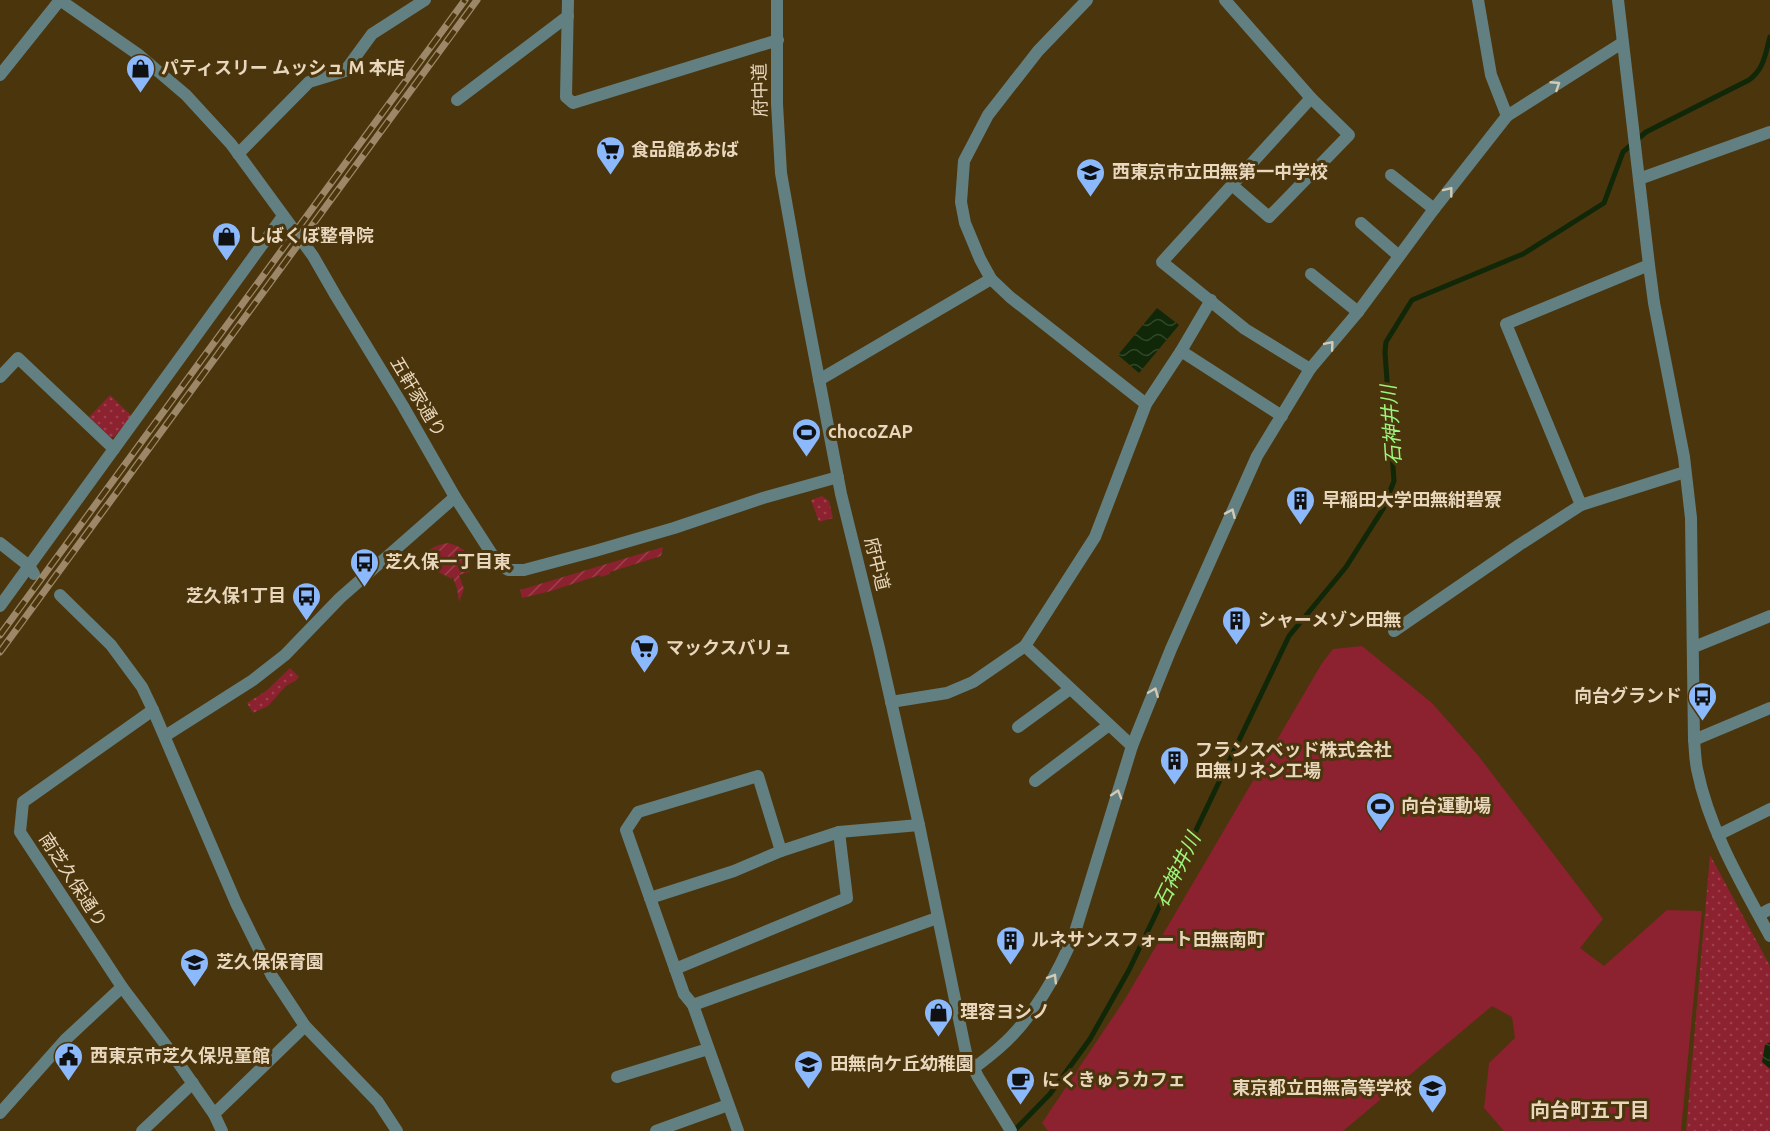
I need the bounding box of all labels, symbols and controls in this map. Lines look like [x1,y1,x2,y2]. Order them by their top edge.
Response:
shop icon: パティスリー ムッシュ M 本店 [124,52,156,94]
place label: パティスリー ムッシュ M 本店 [161,57,405,77]
street label: 府中道 [749,63,769,117]
one-way arrow [1550,81,1561,92]
supermarket icon: 食品館あおば [594,134,626,176]
place label: 食品館あおば [631,139,739,159]
school or university icon: 西東京市立田無第一中学校 [1075,156,1107,198]
place label: 西東京市立田無第一中学校 [1112,161,1328,181]
one-way arrow [1441,187,1452,198]
shop icon: しばくぼ整骨院 [211,220,243,262]
place label: しばくぼ整骨院 [248,225,374,245]
one-way arrow [1323,341,1334,352]
street label: 五軒家通り [387,353,451,440]
water label: 石神井川 [1376,382,1405,466]
sports icon: chocoZAP [791,416,823,458]
place label: chocoZAP [828,421,913,441]
building icon: 早稲田大学田無紺碧寮 [1285,484,1317,526]
place label: 早稲田大学田無紺碧寮 [1322,489,1502,509]
one-way arrow [1224,508,1236,519]
street label: 府中道 [862,535,894,592]
bus stop icon: 芝久保一丁目東 [348,546,380,588]
place label: 芝久保一丁目東 [385,551,511,571]
bus stop icon: 芝久保1丁目 [291,580,323,622]
place label: 芝久保1丁目 [186,585,286,605]
building icon: シャーメゾン田無 [1221,604,1253,646]
place label: シャーメゾン田無 [1258,609,1401,629]
supermarket icon: マックスバリュ [629,632,661,674]
place label: マックスバリュ [666,637,791,657]
bus stop icon: 向台グランド [1687,680,1719,722]
place label: 向台グランド [1574,685,1682,705]
one-way arrow [1147,687,1159,698]
place label: フランスベッド株式会社 田無リネン工場 [1195,739,1391,780]
building icon: フランスベッド株式会社 田無リネン工場 [1158,744,1190,786]
one-way arrow [1110,789,1122,800]
sports icon: 向台運動場 [1364,790,1396,832]
place label: 向台運動場 [1401,795,1491,815]
water label: 石神井川 [1149,827,1205,911]
street label: 南芝久保通り [36,829,112,930]
building icon: ルネサンスフォート田無南町 [994,924,1026,966]
place label: ルネサンスフォート田無南町 [1031,929,1265,949]
school or university icon: 芝久保保育園 [179,946,211,988]
place label: 芝久保保育園 [216,951,324,971]
one-way arrow [1045,974,1057,984]
shop icon: 理容ヨシノ [923,996,955,1038]
place label: 理容ヨシノ [960,1001,1050,1021]
public building icon: 西東京市芝久保児童館 [53,1040,85,1082]
place label: 西東京市芝久保児童館 [90,1045,270,1065]
school or university icon: 田無向ケ丘幼稚園 [793,1048,825,1090]
place label: 田無向ケ丘幼稚園 [830,1053,974,1073]
cafe icon: にくきゅうカフェ [1005,1064,1037,1106]
place label: にくきゅうカフェ [1042,1069,1186,1089]
school or university icon: 東京都立田無高等学校 [1417,1072,1449,1114]
place label: 東京都立田無高等学校 [1232,1077,1412,1097]
district label: 向台町五丁目 [1530,1098,1650,1121]

